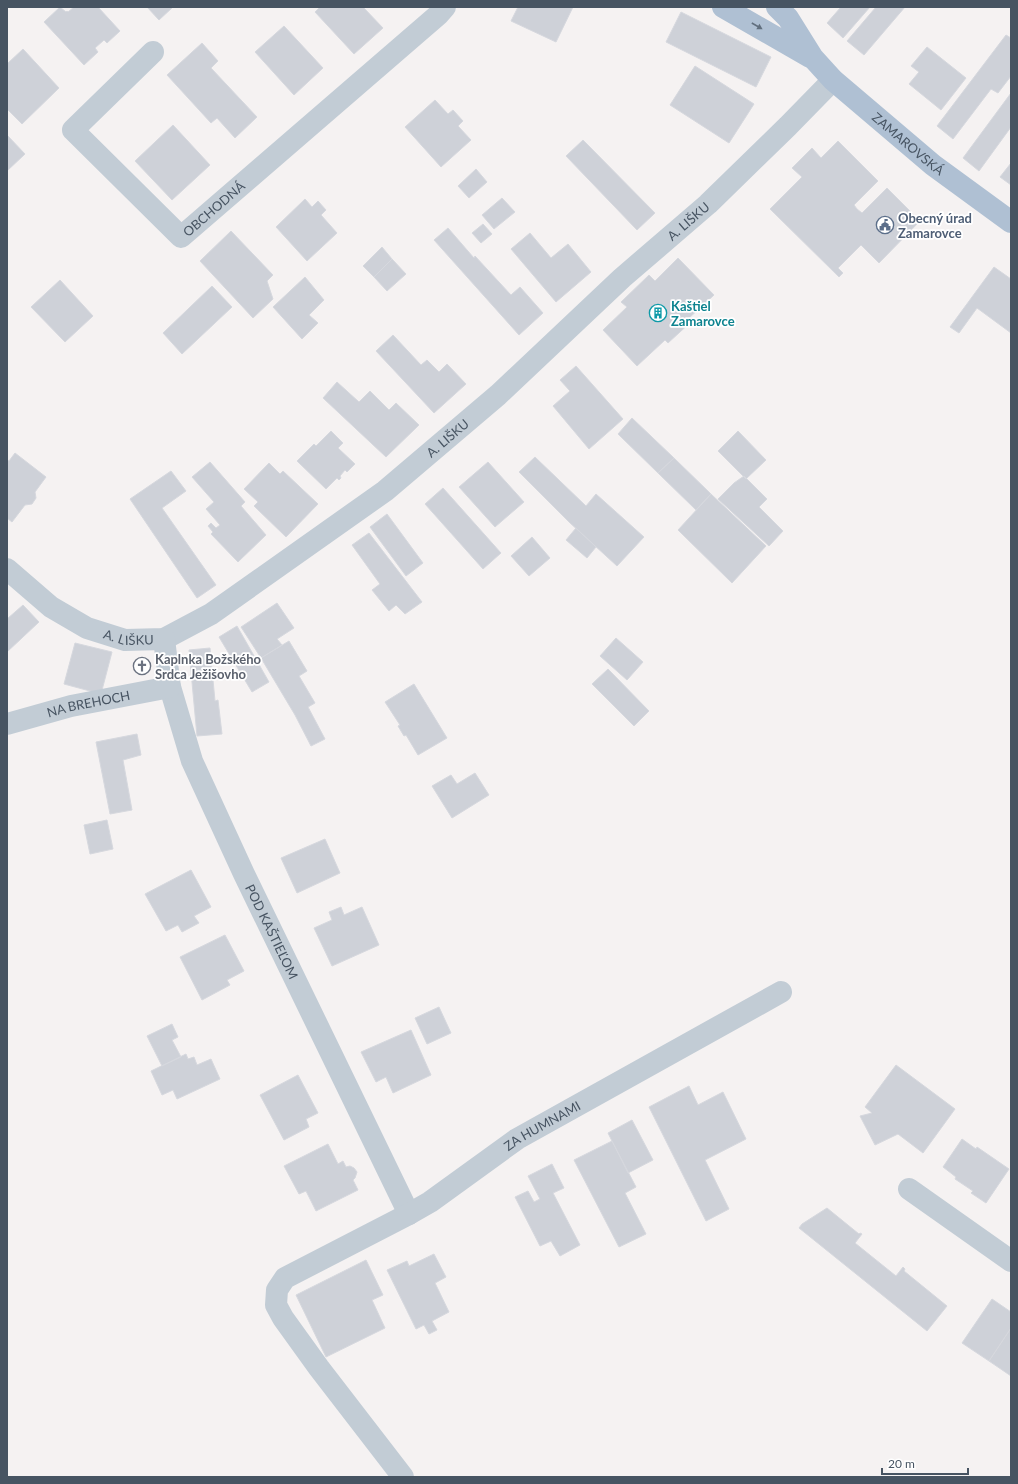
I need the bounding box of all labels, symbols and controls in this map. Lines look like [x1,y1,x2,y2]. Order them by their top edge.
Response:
one-way arrow [751,23,763,30]
street label: ZAMAROVSKÁ [869,109,947,178]
street label: OBCHODNÁ [180,178,248,240]
street label: A. LIŠKU [664,198,713,244]
place label: Obecný úrad Zamarovce [898,210,972,241]
public building icon: Obecný úrad Zamarovce [875,215,895,235]
place label: Kaštiel Zamarovce [671,298,735,329]
building icon: Kaštiel Zamarovce [648,303,668,323]
street label: A. LIŠKU [423,415,472,460]
street label: A. LIŠKU [102,626,154,648]
place label: Kaplnka Božského Srdca Ježišovho [155,651,262,682]
church icon: Kaplnka Božského Srdca Ježišovho [132,656,152,676]
street label: NA BREHOCH [45,687,131,720]
street label: POD KAŠTIEĽOM [242,882,302,982]
street label: ZA HUMNAMI [501,1097,583,1154]
scale bar [882,1450,968,1476]
text: 20 m [888,1456,915,1471]

